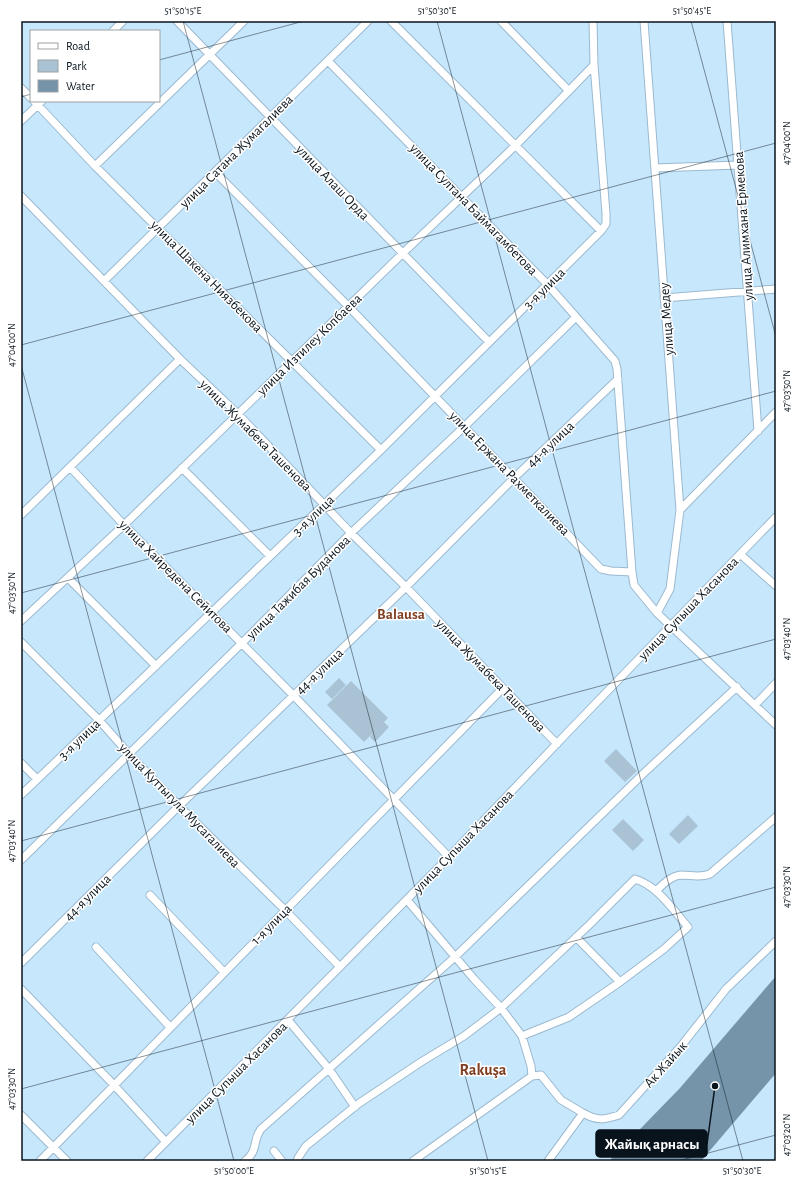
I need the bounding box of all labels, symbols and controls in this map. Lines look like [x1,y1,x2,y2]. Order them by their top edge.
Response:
text: 51°50'15"E [165,6,202,16]
text: 51°50'30"E [418,6,457,16]
text: 51°50'45"E [673,6,711,16]
legend [30,30,160,102]
text: Road [66,40,90,52]
text: Park [66,60,87,72]
text: Water [66,80,95,92]
street label: улица Сатана Жумагалиева [177,92,296,212]
text: 47°04'00"N [782,121,792,165]
street label: улица Султана Баймагамбетова [406,140,540,279]
street label: улица Алаш Орда [292,142,372,224]
street label: улица Алимхана Ермекова [732,150,756,302]
street label: улица Шакена Ниязбекова [147,217,265,336]
street label: 3-я улица [521,265,568,312]
street label: улица Медеу [657,282,677,357]
street label: улица Изтилеу Копбаева [254,291,365,399]
text: 47°04'00"N [7,323,17,367]
text: 47°03'50"N [782,370,792,412]
street label: улица Жумабека Ташенова [196,377,314,495]
street label: улица Ержана Рахметкалиева [446,408,573,539]
street label: 44-я улица [524,418,577,471]
street label: 3-я улица [290,492,338,539]
street label: улица Хайредена Сейитова [115,517,235,636]
street label: улица Тажибая Буданова [244,533,354,643]
street label: улица Супыша Хасанова [635,554,742,664]
text: 47°03'50"N [7,572,17,614]
district label: Balausa [377,607,425,622]
street label: улица Жумабека Ташенова [432,616,548,735]
text: 47°03'40"N [782,618,792,660]
street label: 44-я улица [293,645,346,698]
street label: 3-я улица [56,716,104,763]
street label: улица Куттыгула Мусагалиева [115,740,243,871]
street label: улица Супыша Хасанова [410,787,517,897]
text: 47°03'40"N [7,820,17,862]
text: 47°03'30"N [782,866,792,908]
street label: 44-я улица [62,871,114,924]
street label: 1-я улица [249,901,295,948]
street label: улица Супыша Хасанова [183,1019,291,1127]
street label: Ак Жайык [642,1038,690,1090]
district label: Rakuşa [459,1062,507,1078]
text: 47°03'30"N [7,1068,17,1110]
text: 47°03'20"N [782,1114,792,1156]
callout: Жайық арнасы [596,1130,707,1157]
text: Жайық арнасы [604,1137,700,1152]
text: 51°50'00"E [214,1166,254,1176]
text: 51°50'15"E [470,1166,507,1176]
text: 51°50'30"E [723,1166,762,1176]

